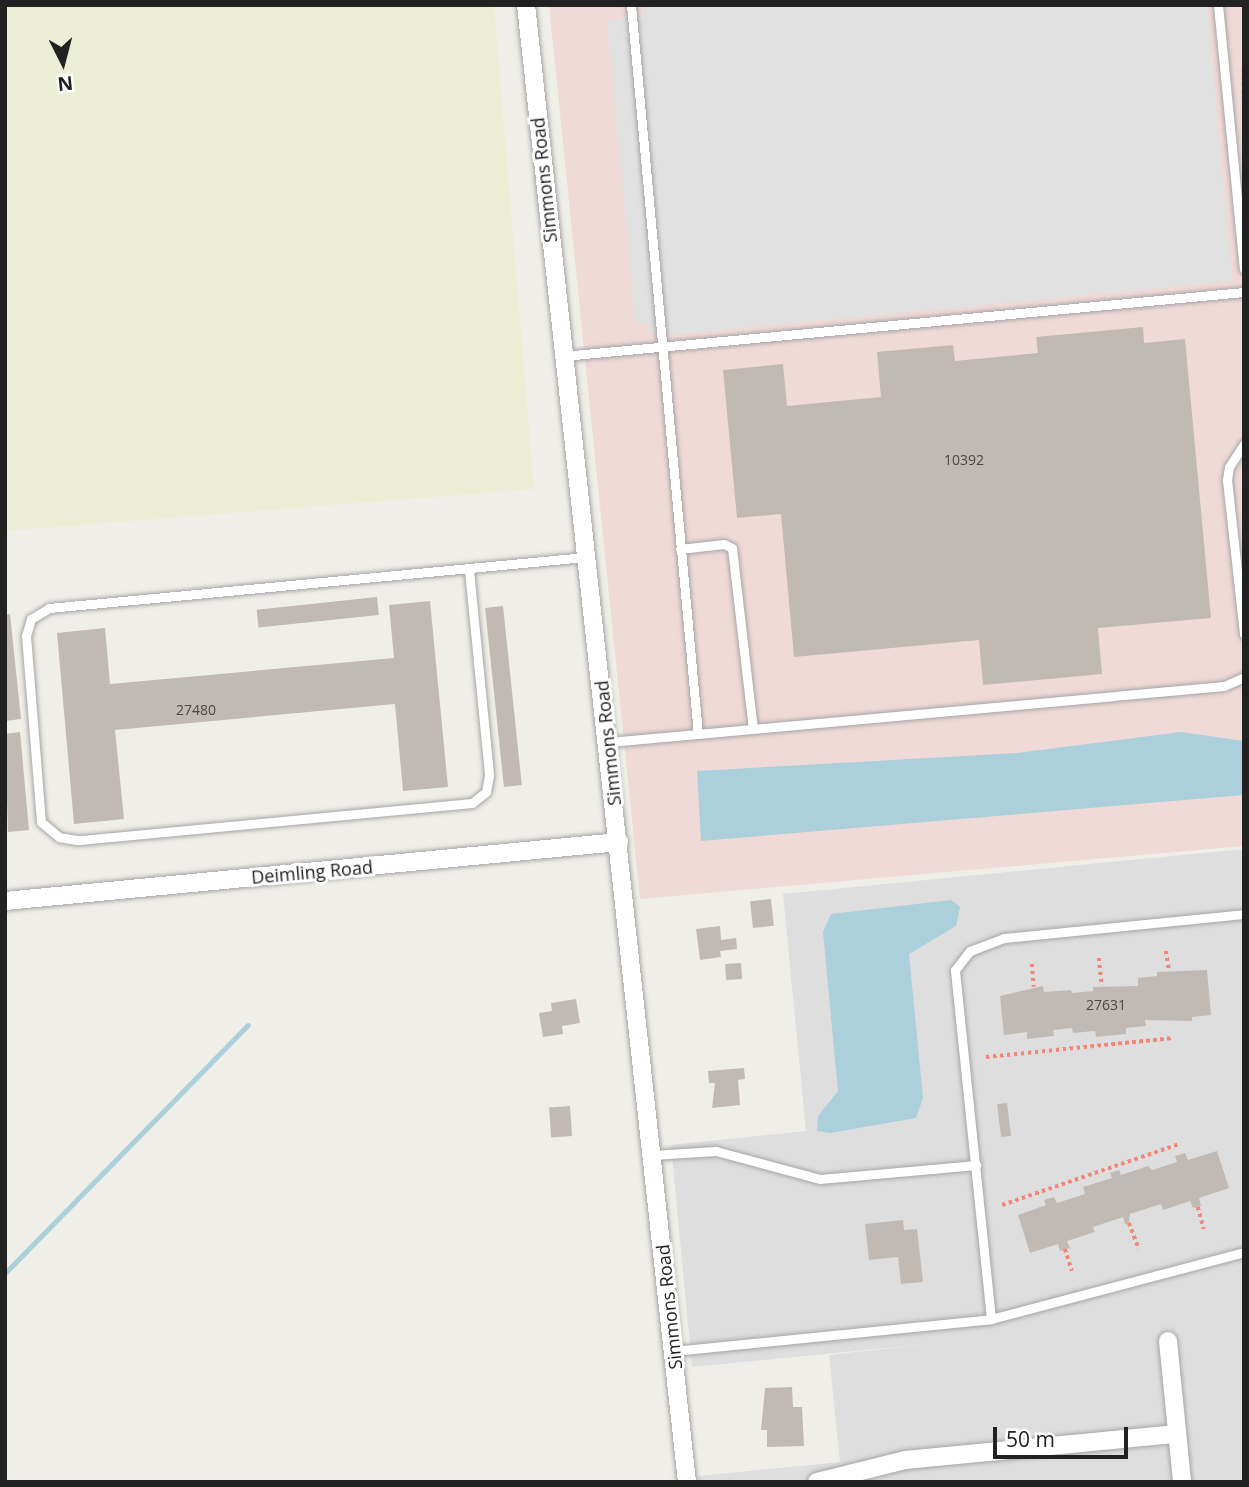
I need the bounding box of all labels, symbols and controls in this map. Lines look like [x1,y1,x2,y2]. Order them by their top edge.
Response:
north arrow [28,28,98,98]
text: N [56,70,74,98]
street label: Simmons Road [527,116,561,244]
house number: 10392 [944,452,984,468]
street label: Simmons Road [591,679,625,807]
house number: 27480 [176,702,216,718]
street label: Deimling Road [250,856,374,888]
house number: 27631 [1086,997,1126,1013]
street label: Simmons Road [652,1243,686,1371]
scale bar [997,1414,1132,1458]
text: 50 m [1006,1425,1055,1453]

